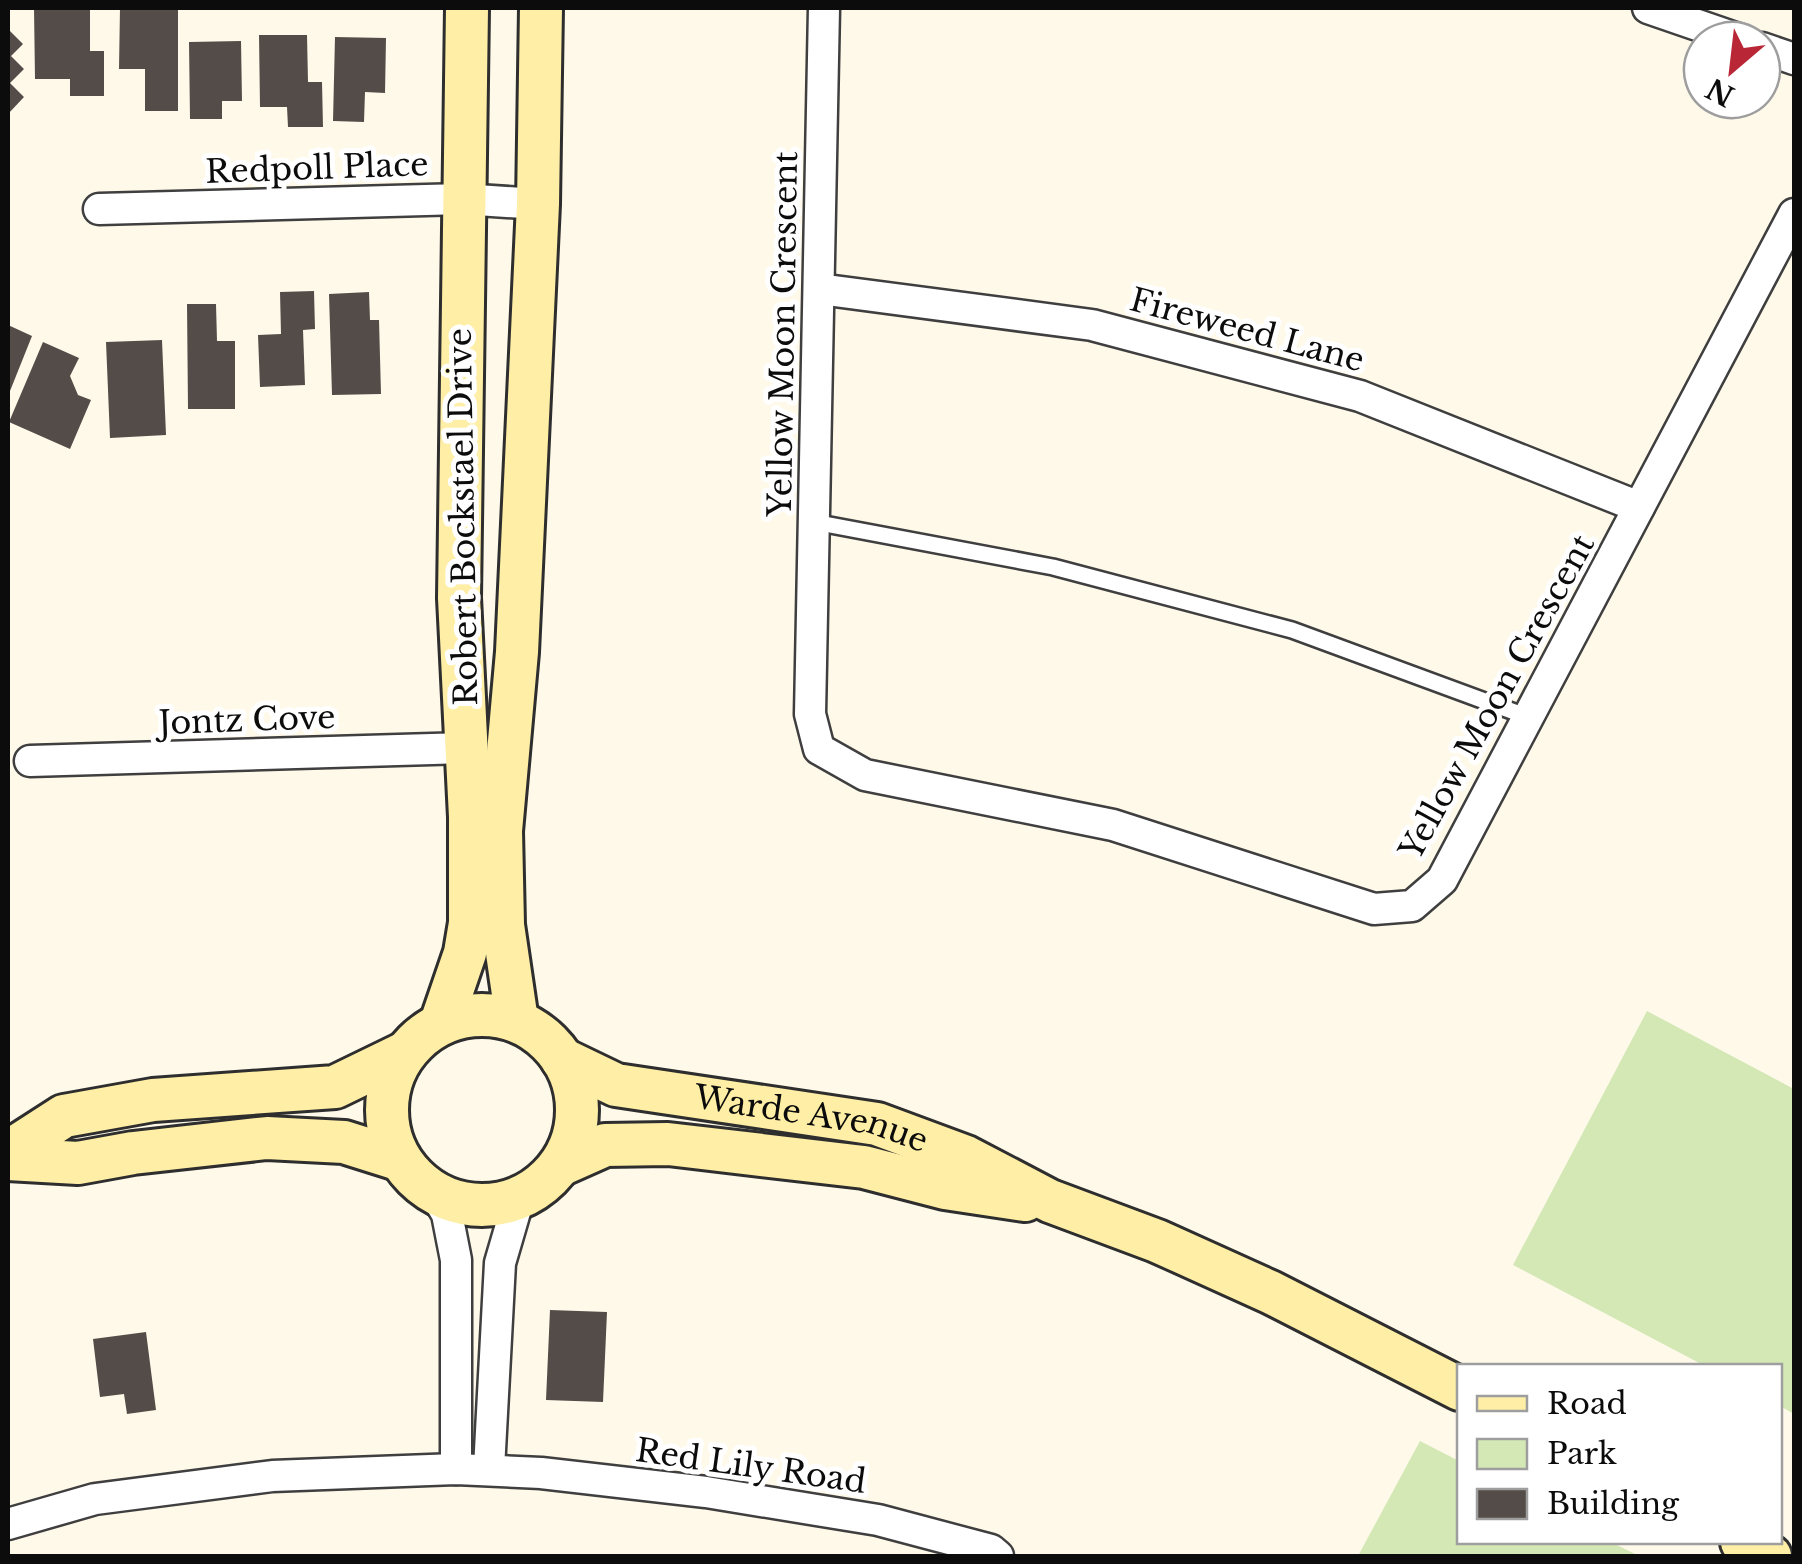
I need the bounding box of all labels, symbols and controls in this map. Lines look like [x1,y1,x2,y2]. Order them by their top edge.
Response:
north arrow [1682,20,1782,120]
text: N [1701,70,1740,113]
street label: Redpoll Place [205,144,429,192]
street label: Yellow Moon Crescent [760,151,806,518]
street label: Fireweed Lane [1126,280,1368,380]
street label: Robert Bockstael Drive [440,328,486,706]
street label: Yellow Moon Crescent [1390,527,1603,867]
street label: Jontz Cove [154,697,336,743]
street label: Warde Avenue [691,1077,933,1161]
legend [1457,1364,1782,1544]
text: Road [1547,1385,1627,1422]
street label: Red Lily Road [633,1430,869,1502]
text: Park [1547,1435,1617,1472]
text: Building [1547,1485,1680,1522]

